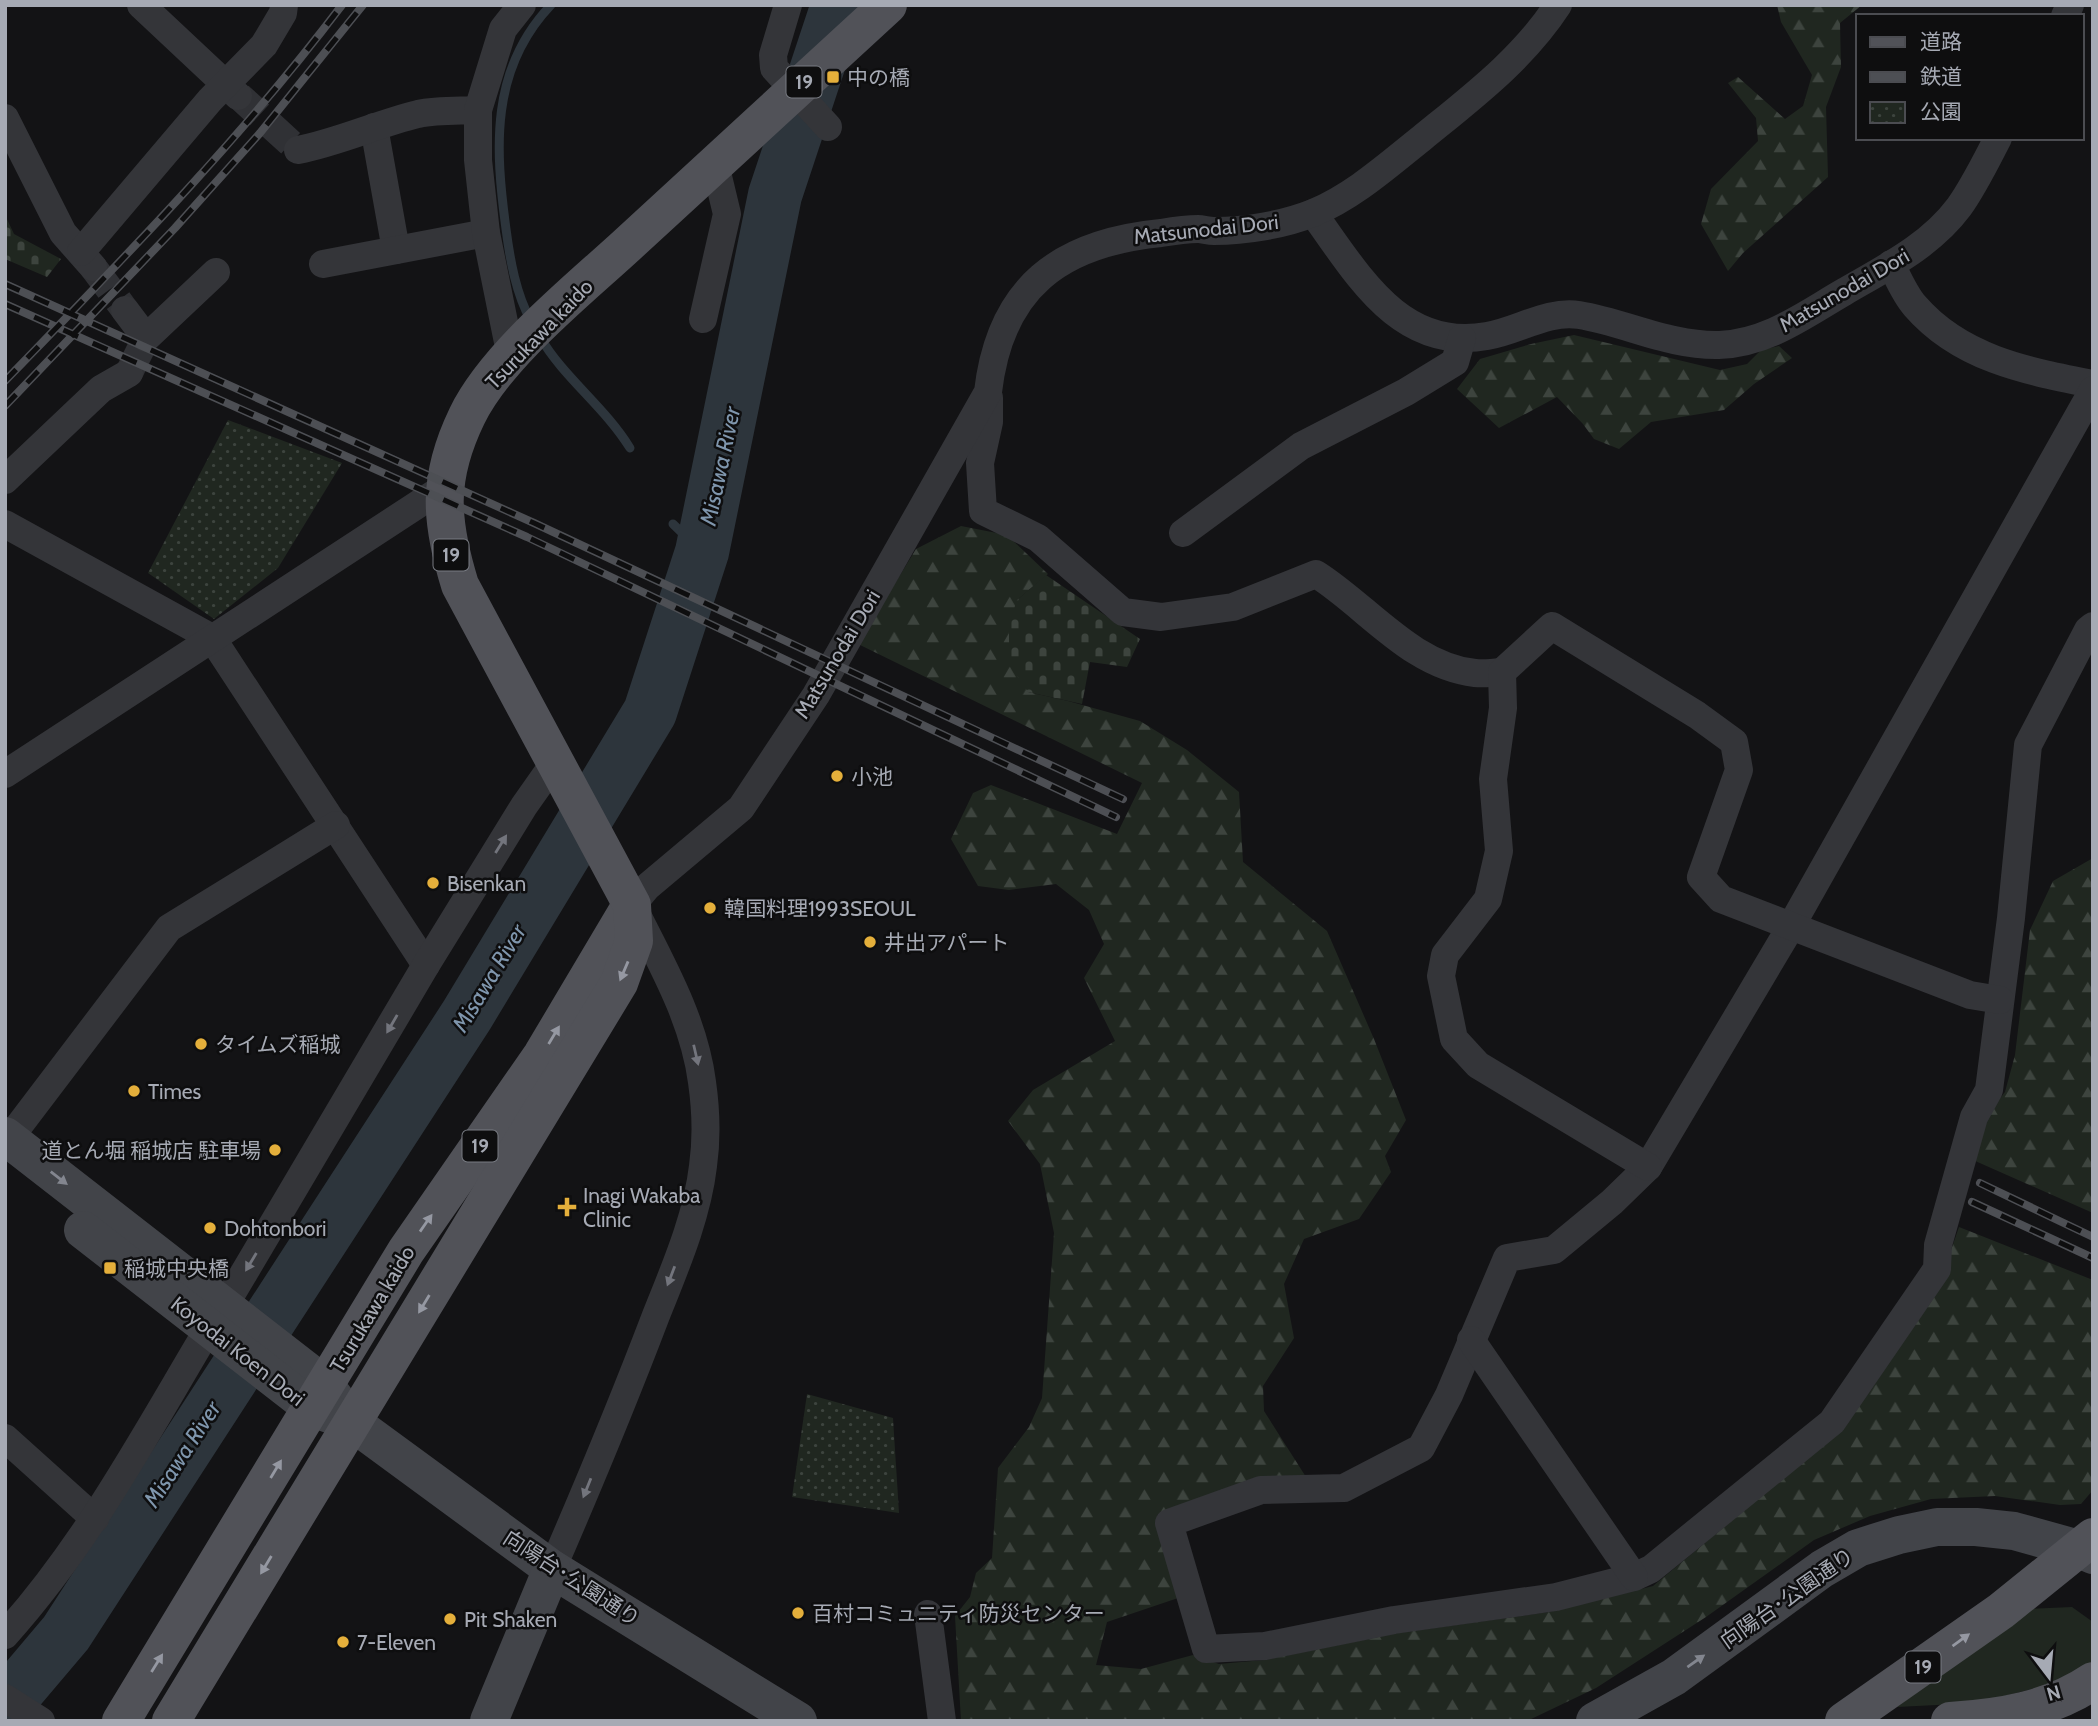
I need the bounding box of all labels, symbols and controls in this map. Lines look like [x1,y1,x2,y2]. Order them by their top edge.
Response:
legend [1856,14,2084,140]
text: 道路 [1920,29,1962,54]
text: 鉄道 [1920,64,1962,89]
place label: 中の橋 [847,65,910,90]
road number: 19 [786,66,822,97]
marker: 中の橋 [825,69,841,85]
text: 公園 [1920,99,1962,124]
street label: Matsunodai Dori [1132,209,1280,249]
street label: Matsunodai Dori [1775,243,1913,337]
street label: Tsurukawa kaido [480,274,598,394]
water label: Misawa River [694,403,746,529]
road number: 19 [434,540,468,570]
street label: Matsunodai Dori [789,585,885,723]
place label: 小池 [851,764,893,789]
marker: 小池 [829,768,845,784]
one-way arrow [494,835,507,854]
place label: Bisenkan [447,871,526,896]
marker: Bisenkan [425,875,441,891]
place label: 韓国料理1993SEOUL [724,896,916,921]
marker: 韓国料理1993SEOUL [702,900,718,916]
water label: Misawa River [445,918,533,1038]
place label: 井出アパート [884,930,1010,955]
marker: 井出アパート [862,934,878,950]
one-way arrow [618,961,630,981]
one-way arrow [385,1014,398,1033]
one-way arrow [548,1026,561,1045]
place label: タイムズ稲城 [215,1032,341,1057]
marker: タイムズ稲城 [193,1036,209,1052]
one-way arrow [691,1044,702,1066]
place label: Times [148,1079,202,1104]
marker: Times [126,1083,142,1099]
road number: 19 [462,1130,498,1162]
place label: 道とん堀 稲城店 駐車場 [42,1138,261,1163]
marker: 道とん堀 稲城店 駐車場 [267,1142,283,1158]
one-way arrow [50,1171,69,1185]
place label: Inagi Wakaba Clinic [583,1183,700,1232]
marker: Inagi Wakaba Clinic [557,1197,577,1217]
one-way arrow [419,1214,433,1232]
place label: Dohtonbori [224,1216,326,1241]
marker: Dohtonbori [202,1220,218,1236]
street label: Tsurukawa kaido [324,1241,420,1377]
one-way arrow [245,1252,258,1271]
place label: 稲城中央橋 [124,1256,229,1281]
marker: 稲城中央橋 [102,1260,118,1276]
one-way arrow [666,1266,677,1287]
street label: Koyodai Koen Dori [166,1291,310,1411]
one-way arrow [417,1294,430,1313]
water label: Misawa River [137,1395,227,1513]
one-way arrow [270,1459,282,1478]
one-way arrow [581,1477,592,1498]
street label: 向陽台･公園通り [499,1525,645,1631]
street label: 向陽台･公園通り [1715,1543,1859,1653]
one-way arrow [260,1555,273,1574]
place label: 百村コミュニティ防災センター [812,1601,1105,1626]
marker: 百村コミュニティ防災センター [790,1605,806,1621]
place label: Pit Shaken [464,1607,557,1632]
marker: Pit Shaken [442,1611,458,1627]
place label: 7-Eleven [357,1630,436,1655]
one-way arrow [1952,1633,1970,1647]
marker: 7-Eleven [335,1634,351,1650]
north arrow [2014,1642,2084,1712]
road number: 19 [1906,1652,1940,1682]
one-way arrow [151,1653,164,1672]
one-way arrow [1687,1654,1705,1668]
text: N [2044,1680,2063,1706]

